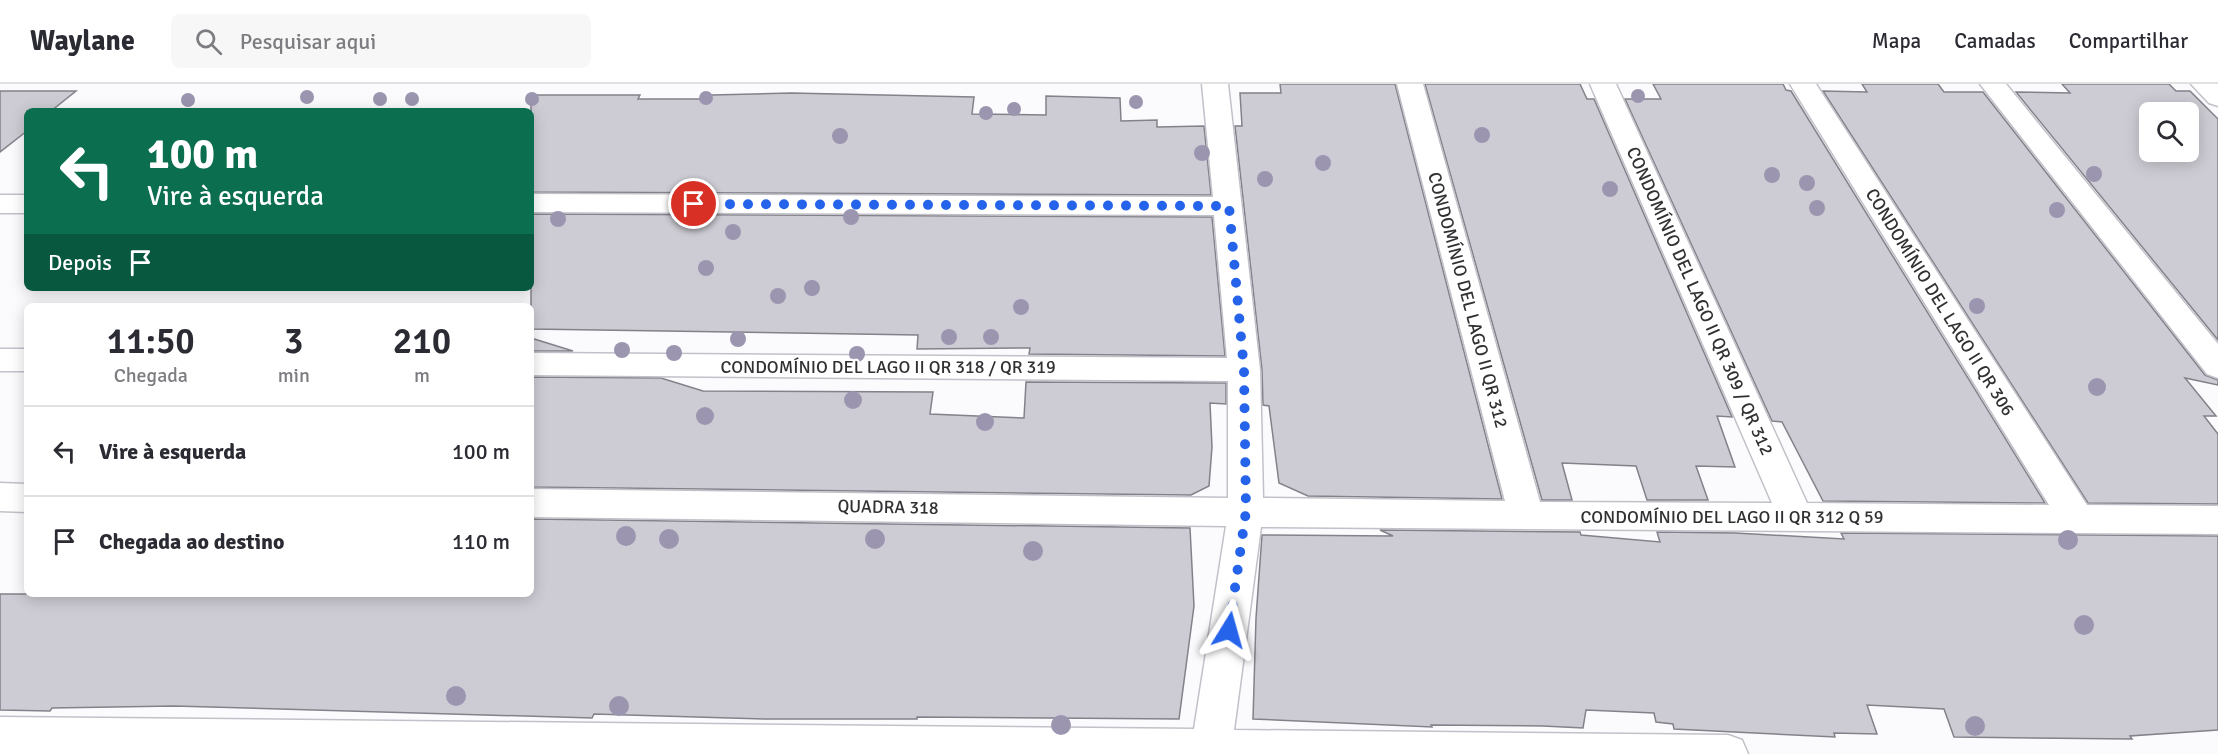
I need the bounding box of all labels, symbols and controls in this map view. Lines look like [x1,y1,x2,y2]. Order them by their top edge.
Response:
search box [171,14,591,68]
text: Waylane [30,24,135,58]
icon: search [192,25,225,58]
text: Pesquisar aqui [240,28,376,55]
text: Mapa [1872,28,1921,54]
text: Camadas [1954,28,2036,54]
text: Compartilhar [2069,28,2188,54]
map controls [2139,102,2199,162]
button: search [2139,102,2199,162]
text: 100 m [147,129,258,180]
icon: left [48,132,126,210]
street label: CONDOMÍNIO DEL LAGO II QR 309 / QR 312 [1622,143,1778,459]
street label: CONDOMÍNIO DEL LAGO II QR 312 [1423,170,1513,430]
pin [668,178,719,229]
text: Vire à esquerda [147,180,324,213]
street label: CONDOMÍNIO DEL LAGO II QR 306 [1861,184,2019,420]
icon: arrive [677,187,710,220]
icon: arrive [124,246,157,279]
text: Depois [48,249,112,276]
text: 11:50 [107,319,195,364]
text: 3 [284,319,304,364]
text: 210 [393,319,451,364]
street label: CONDOMÍNIO DEL LAGO II QR 318 / QR 319 [720,356,1056,378]
text: Chegada [114,363,188,388]
text: min [278,363,310,388]
text: m [414,363,430,388]
icon: left [48,435,81,468]
text: Vire à esquerda [99,438,246,465]
text: 100 m [452,438,510,465]
street label: QUADRA 318 [837,495,939,519]
street label: CONDOMÍNIO DEL LAGO II QR 312 Q 59 [1580,506,1884,528]
icon: arrive [48,525,81,558]
text: Chegada ao destino [99,528,285,555]
text: 110 m [452,528,510,555]
position arrow [1197,598,1261,662]

